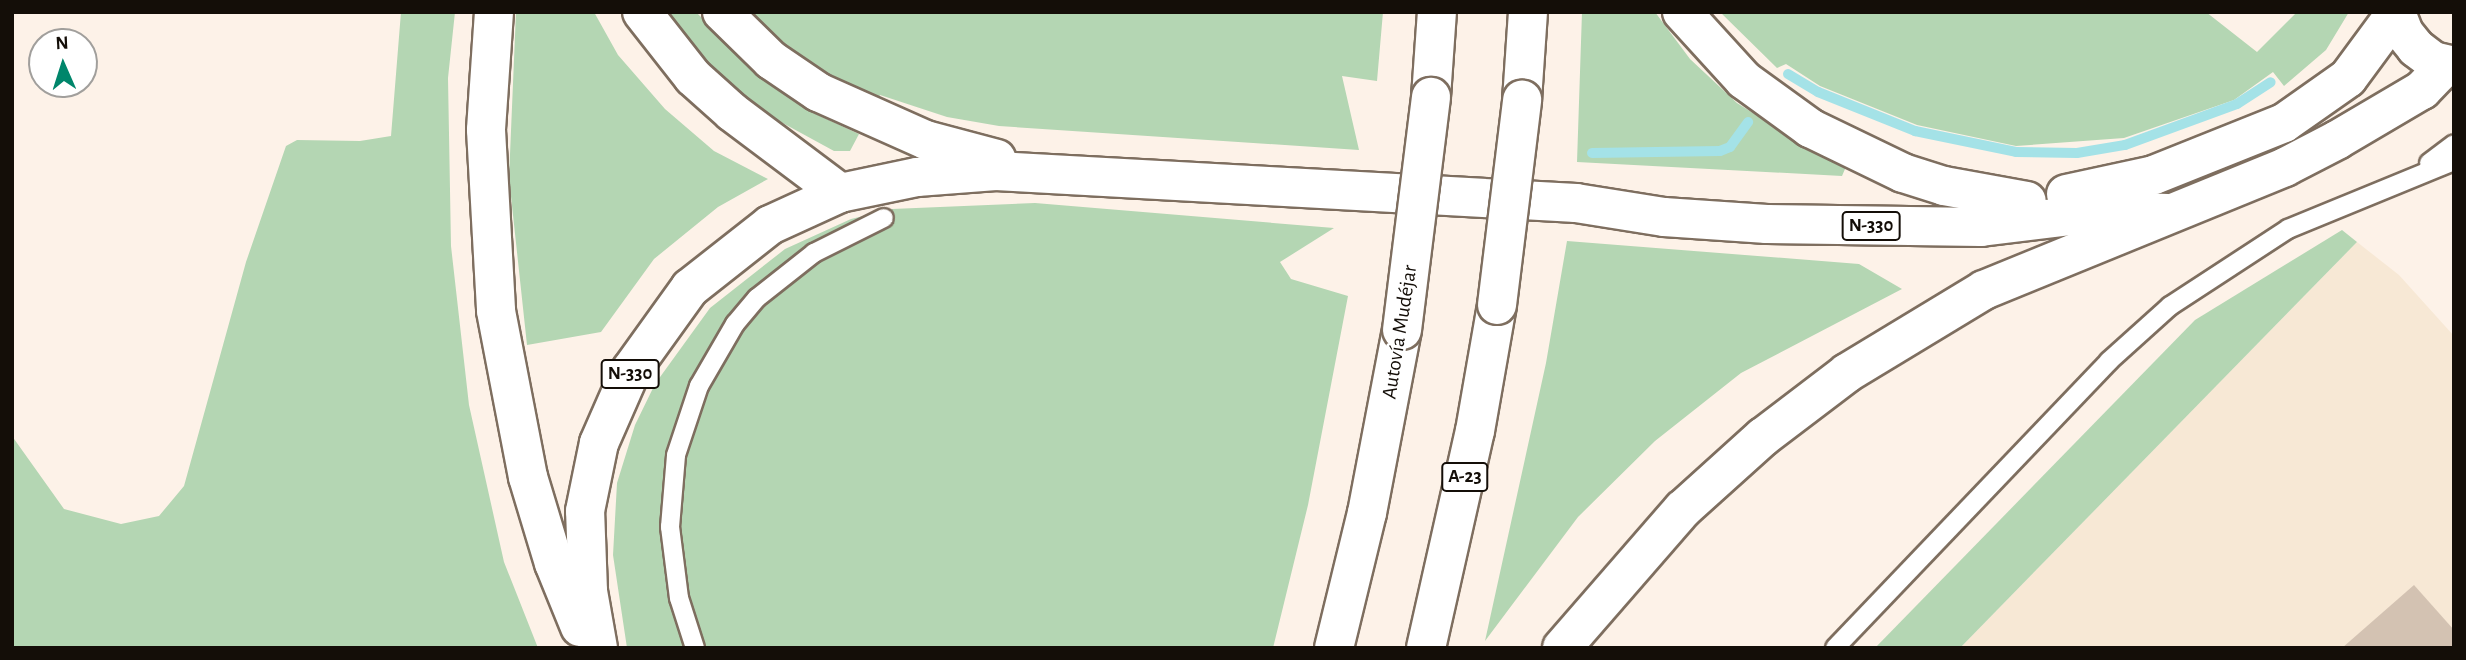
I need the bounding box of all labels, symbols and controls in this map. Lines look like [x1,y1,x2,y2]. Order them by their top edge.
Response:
north arrow [28,28,98,98]
text: N [55,34,69,53]
road number: N-330 [1841,210,1901,242]
street label: Autovía Mudéjar [1377,263,1423,401]
road number: N-330 [600,358,660,390]
road number: A-23 [1440,462,1490,492]

